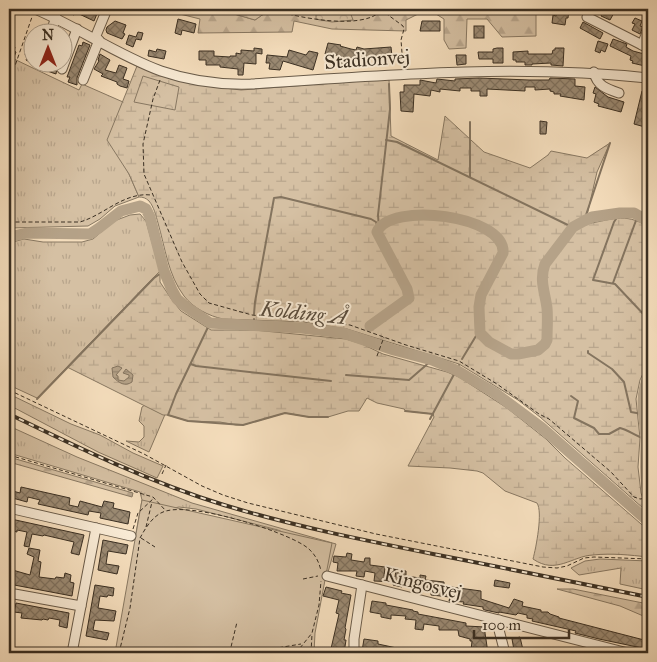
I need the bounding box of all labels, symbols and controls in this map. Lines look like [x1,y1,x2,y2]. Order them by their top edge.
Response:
north arrow [22,22,72,72]
text: N [42,27,54,44]
street label: Stadionvej [323,44,411,74]
water label: Kolding Å [258,294,351,331]
street label: Kingosvej [381,562,465,605]
scale bar [474,607,570,639]
text: 100 m [482,616,522,634]

